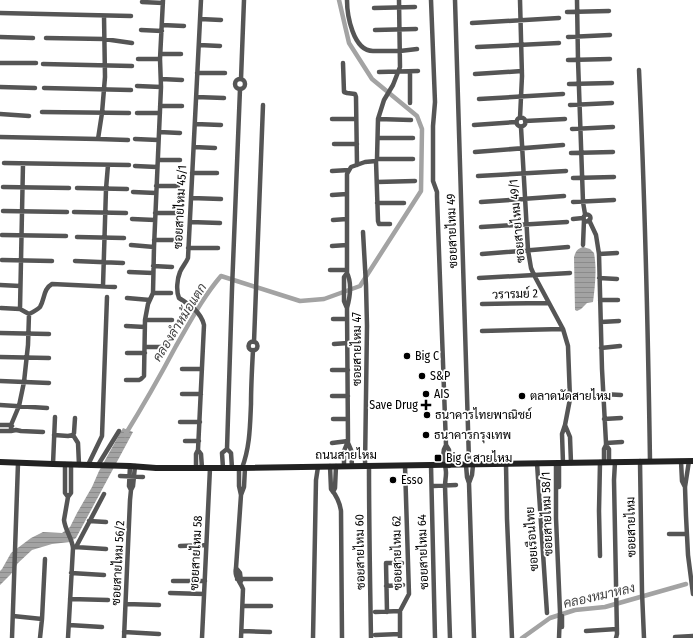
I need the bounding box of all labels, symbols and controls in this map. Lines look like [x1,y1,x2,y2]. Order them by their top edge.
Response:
street label: ซอยสายไหม 45/1 [170,165,189,249]
street label: ซอยสายไหม 49/1 [505,179,528,264]
street label: ซอยสายไหม 49 [443,193,460,269]
water label: คลองลำหม้อแตก [148,280,210,364]
street label: วรารมย์ 2 [492,285,538,302]
street label: ซอยสายไหม 47 [349,312,364,386]
place label: Big C [415,349,439,363]
marker: Big C [402,351,412,361]
place label: S&P [430,369,450,383]
marker: S&P [417,371,427,381]
place label: AIS [434,387,449,401]
place label: ตลาดนัดสายไหม [530,388,611,403]
marker: AIS [421,389,431,399]
marker: ตลาดนัดสายไหม [517,391,527,401]
place label: Save Drug [369,398,418,412]
marker: Save Drug [421,400,431,410]
place label: ธนาคารไทยพาณิชย์ [435,407,532,422]
marker: ธนาคารไทยพาณิชย์ [422,410,432,420]
place label: ธนาคารกรุงเทพ [434,428,511,444]
marker: ธนาคารกรุงเทพ [421,430,431,440]
street label: ถนนสายไหม [315,447,377,462]
place label: Big C สายไหม [446,450,512,465]
marker: Big C สายไหม [433,453,443,463]
street label: ซอยสายไหม 58/1 [538,472,555,557]
place label: Esso [401,473,423,487]
marker: Esso [388,475,398,485]
street label: ซอยสายไหม [622,497,639,557]
street label: ซอยเรือนไทย [522,506,541,572]
street label: ซอยสายไหม 60 [351,514,368,590]
street label: ซอยสายไหม 64 [414,514,431,590]
street label: ซอยสายไหม 58 [186,515,205,591]
street label: ซอยสายไหม 62 [388,516,405,590]
street label: ซอยสายไหม 56/2 [108,520,127,606]
water label: คลองหมาหลง [562,580,637,611]

